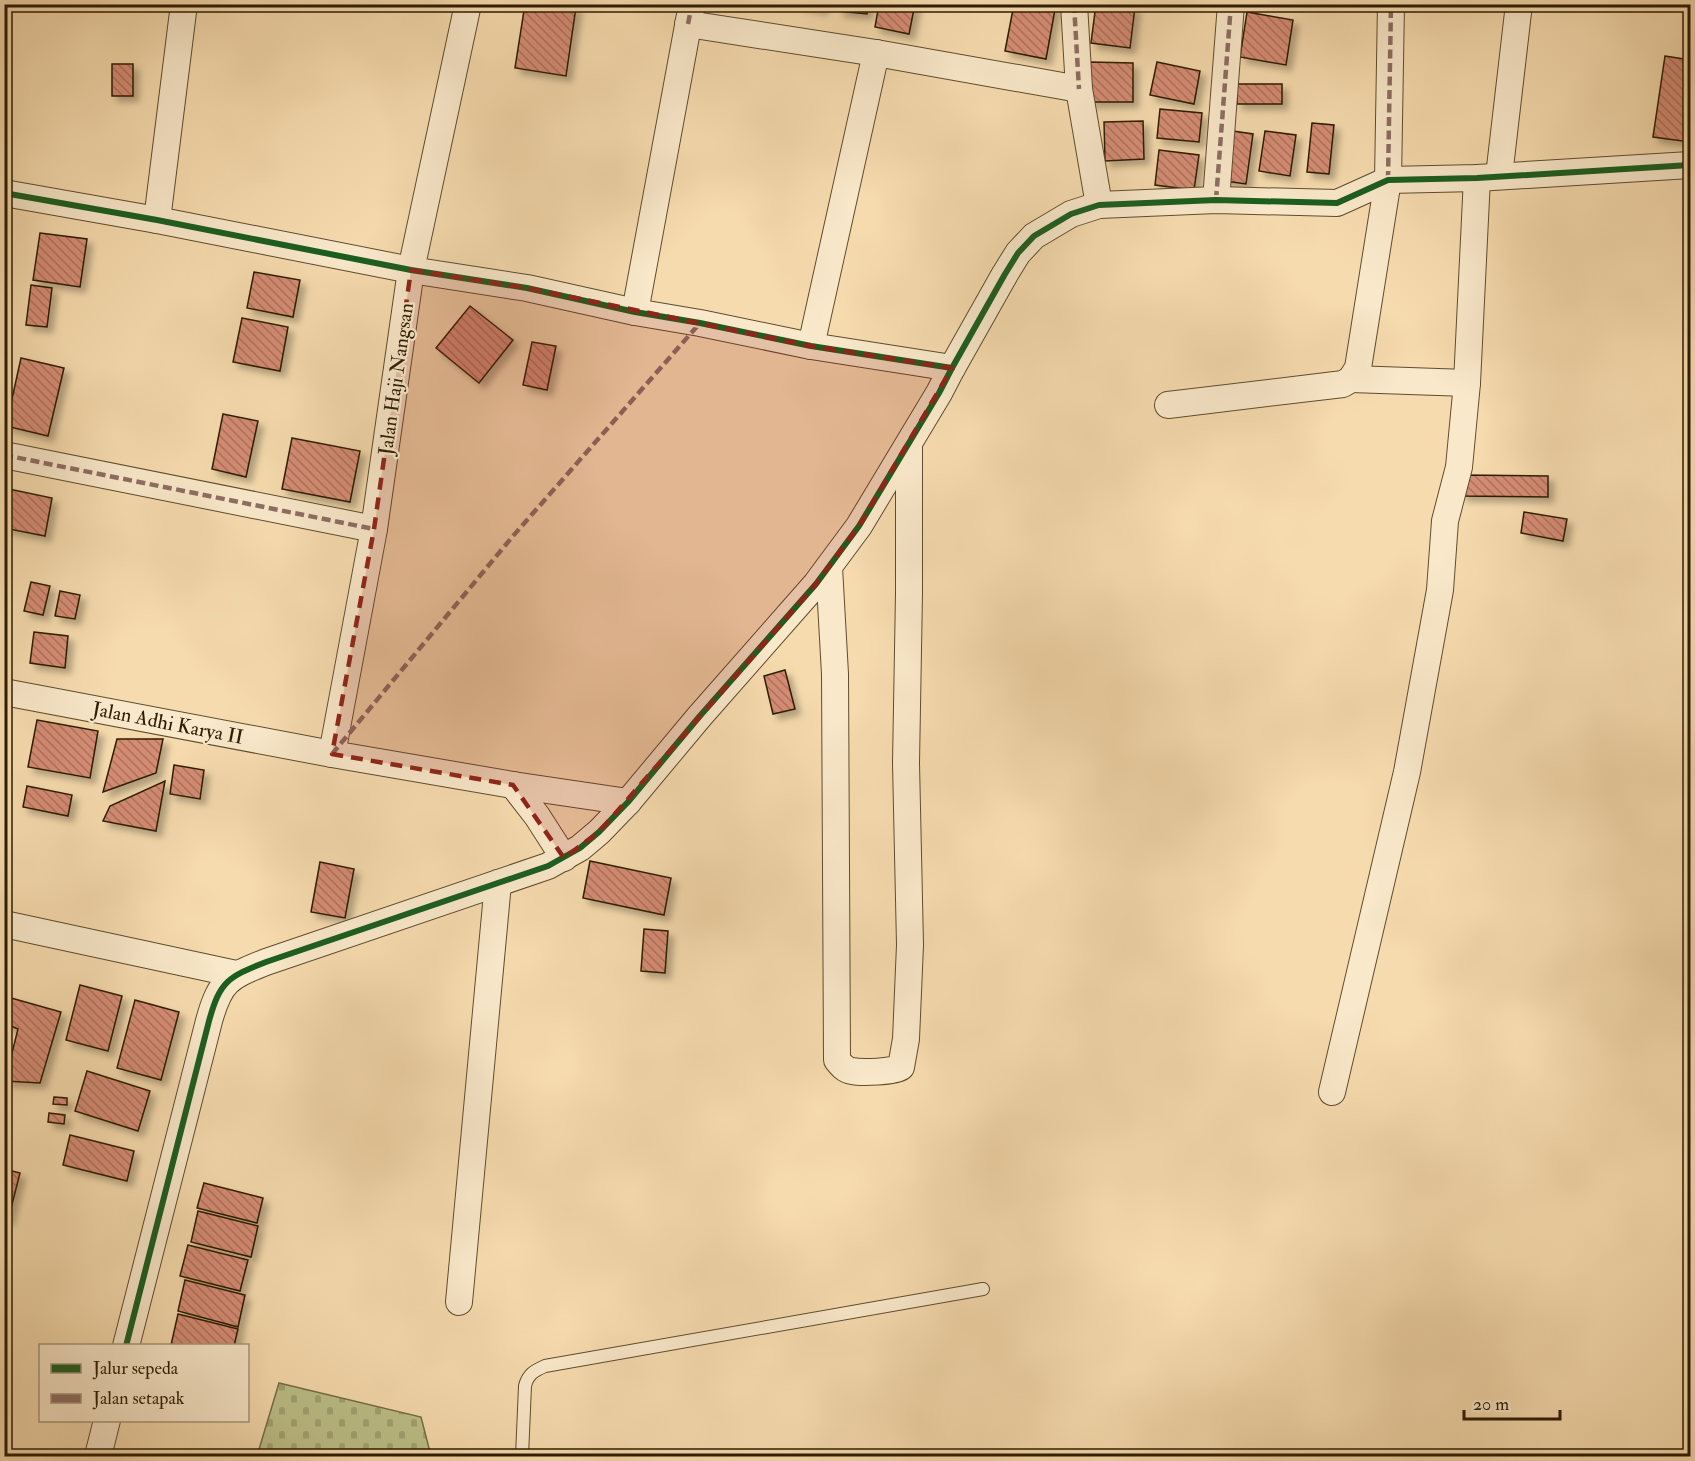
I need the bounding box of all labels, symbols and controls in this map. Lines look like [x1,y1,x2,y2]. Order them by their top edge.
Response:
street label: Jalan Haji Nangsan [373,301,419,458]
street label: Jalan Adhi Karya II [89,696,246,750]
legend [39,1344,249,1422]
text: Jalur sepeda [92,1357,179,1380]
scale bar [1464,1383,1560,1421]
text: Jalan setapak [92,1387,185,1410]
text: 20 m [1473,1393,1509,1416]

